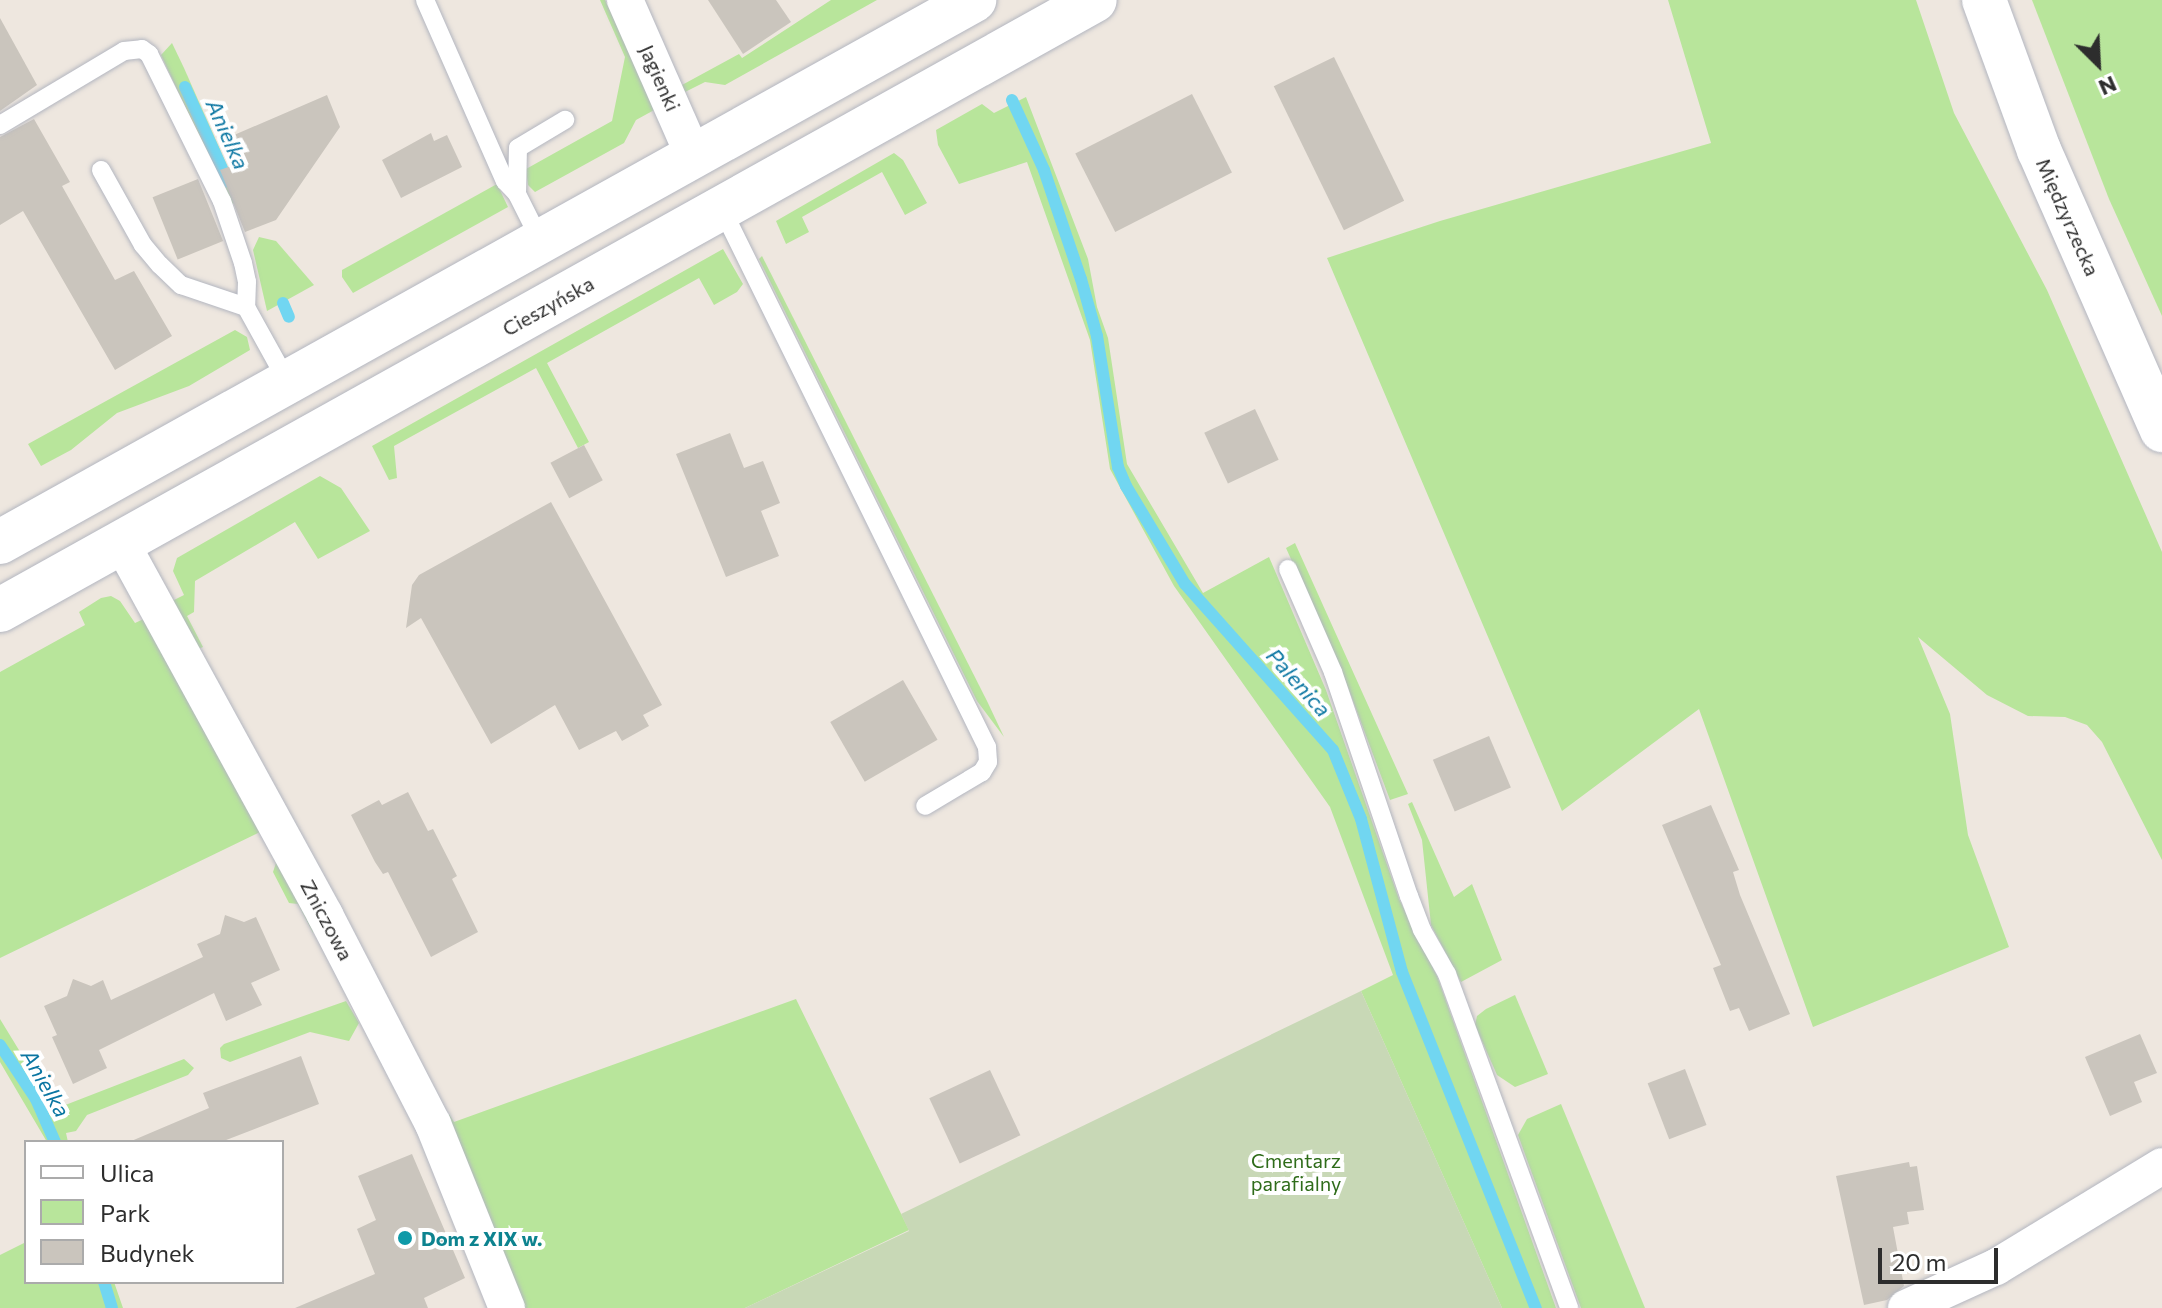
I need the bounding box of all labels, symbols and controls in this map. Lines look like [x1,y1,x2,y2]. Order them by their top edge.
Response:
north arrow [2058,24,2138,104]
street label: Jagienki [635,41,685,115]
text: N [2095,71,2121,102]
water label: Anielka [201,95,255,173]
street label: Międzyrzecka [2031,154,2105,280]
street label: Cieszyńska [498,271,598,341]
water label: Palenica [1261,642,1337,722]
street label: Zniczowa [296,876,358,964]
water label: Anielka [16,1044,76,1122]
legend [24,1140,284,1284]
park label: Cmentarz parafialny [1251,1149,1341,1196]
text: Ulica [100,1158,154,1187]
text: Park [100,1198,150,1227]
place label: Dom z XIX w. [421,1226,542,1250]
marker: Dom z XIX w. [396,1229,414,1247]
scale bar [1882,1232,2002,1282]
text: Budynek [100,1238,195,1267]
text: 20 m [1892,1247,1946,1276]

